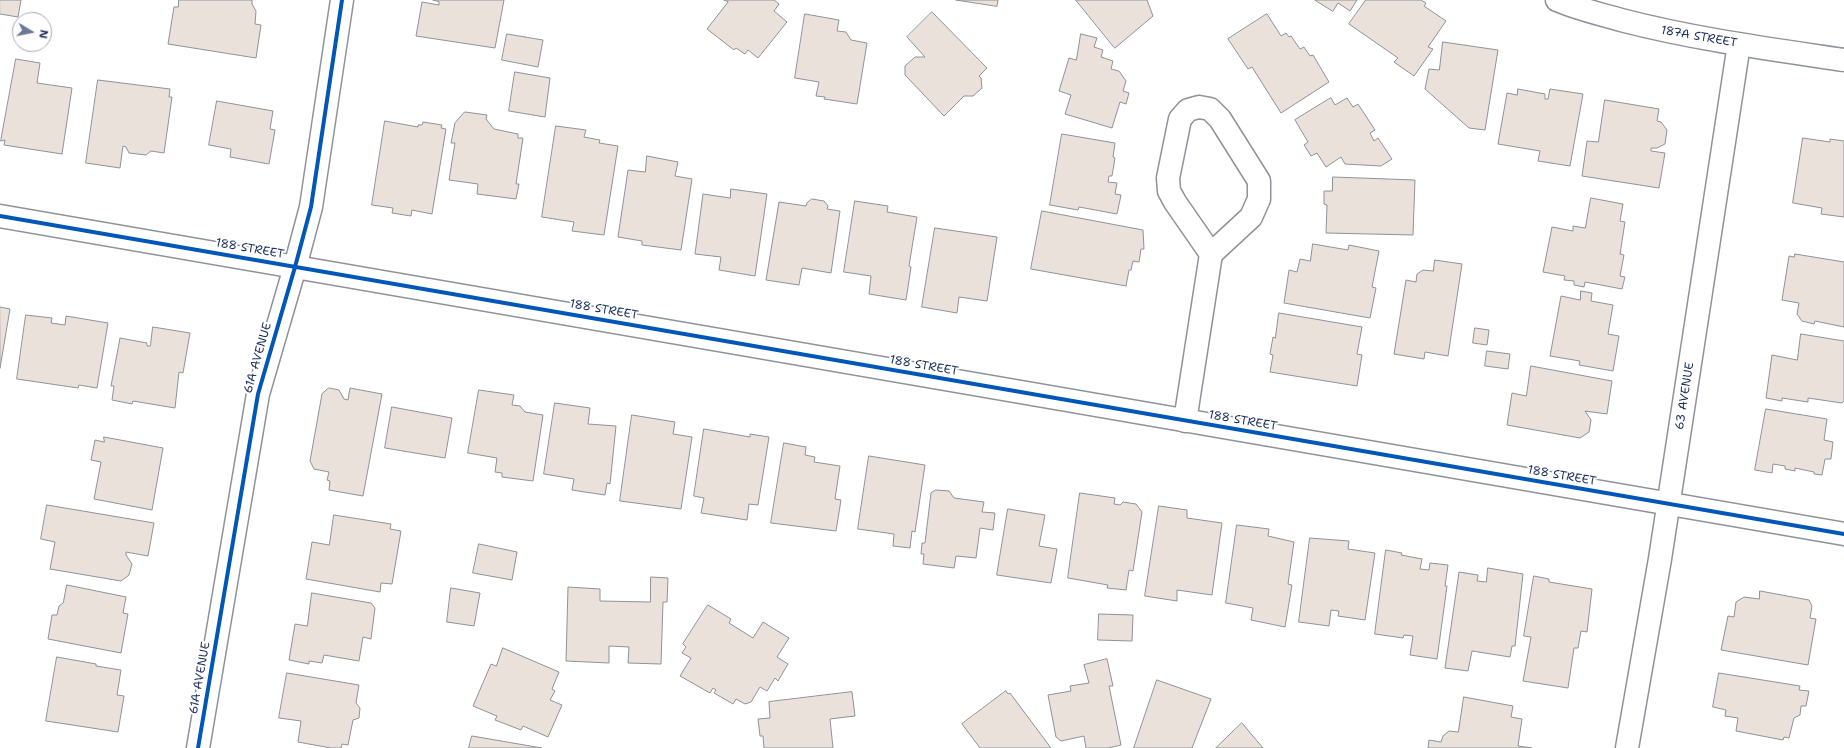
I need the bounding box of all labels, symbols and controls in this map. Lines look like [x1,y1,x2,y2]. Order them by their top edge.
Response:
north arrow [12,12,52,52]
street label: 187A STREET [1660,23,1738,51]
text: N [35,28,51,40]
street label: 188 STREET [215,236,285,262]
street label: 188 STREET [569,297,639,323]
street label: 61A AVENUE [241,321,275,395]
street label: 188 STREET [889,353,959,379]
street label: 63 AVENUE [1673,361,1697,431]
street label: 188 STREET [1208,408,1278,434]
street label: 188 STREET [1527,463,1597,489]
street label: 61A AVENUE [187,641,213,715]

